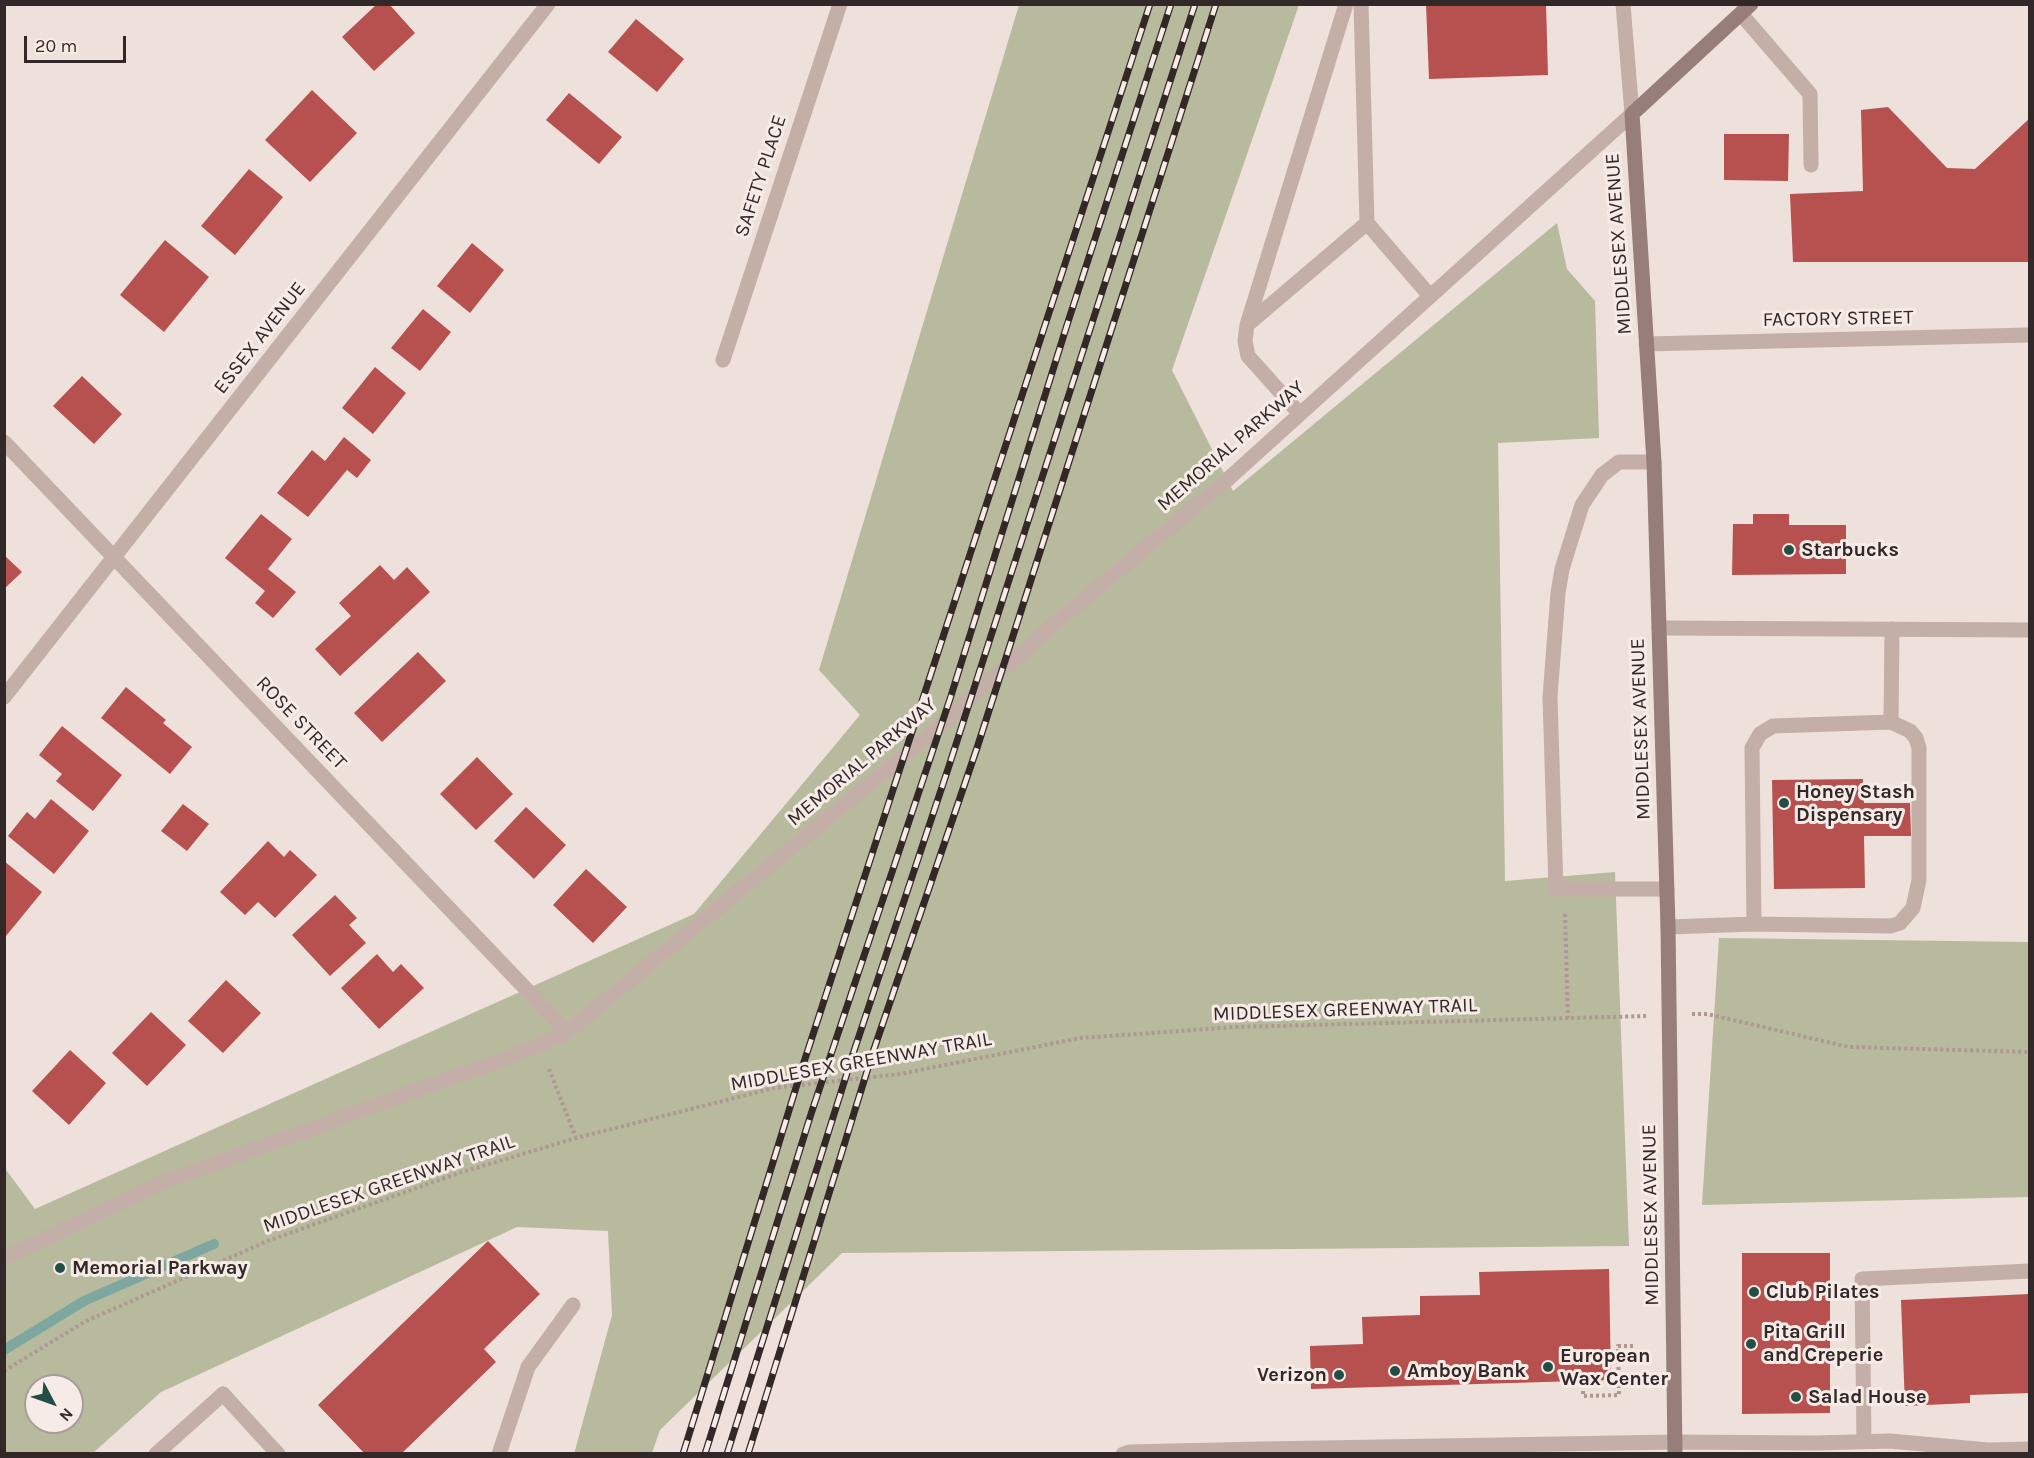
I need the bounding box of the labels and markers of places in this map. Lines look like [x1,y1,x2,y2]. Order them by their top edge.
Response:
place label: Starbucks [1801,538,1899,562]
marker: Starbucks [1782,543,1796,557]
place label: Honey Stash Dispensary [1796,780,1915,827]
marker: Honey Stash Dispensary [1777,796,1791,810]
place label: Memorial Parkway [72,1256,248,1280]
marker: Memorial Parkway [53,1261,67,1275]
place label: Club Pilates [1766,1280,1880,1304]
marker: Club Pilates [1747,1285,1761,1299]
place label: Pita Grill and Creperie [1763,1320,1883,1367]
marker: Pita Grill and Creperie [1744,1337,1758,1351]
place label: European Wax Center [1560,1344,1668,1391]
place label: Amboy Bank [1407,1359,1526,1383]
marker: European Wax Center [1541,1360,1555,1374]
place label: Verizon [1257,1363,1327,1387]
marker: Amboy Bank [1388,1364,1402,1378]
marker: Verizon [1332,1368,1346,1382]
place label: Salad House [1808,1385,1927,1409]
marker: Salad House [1789,1390,1803,1404]

